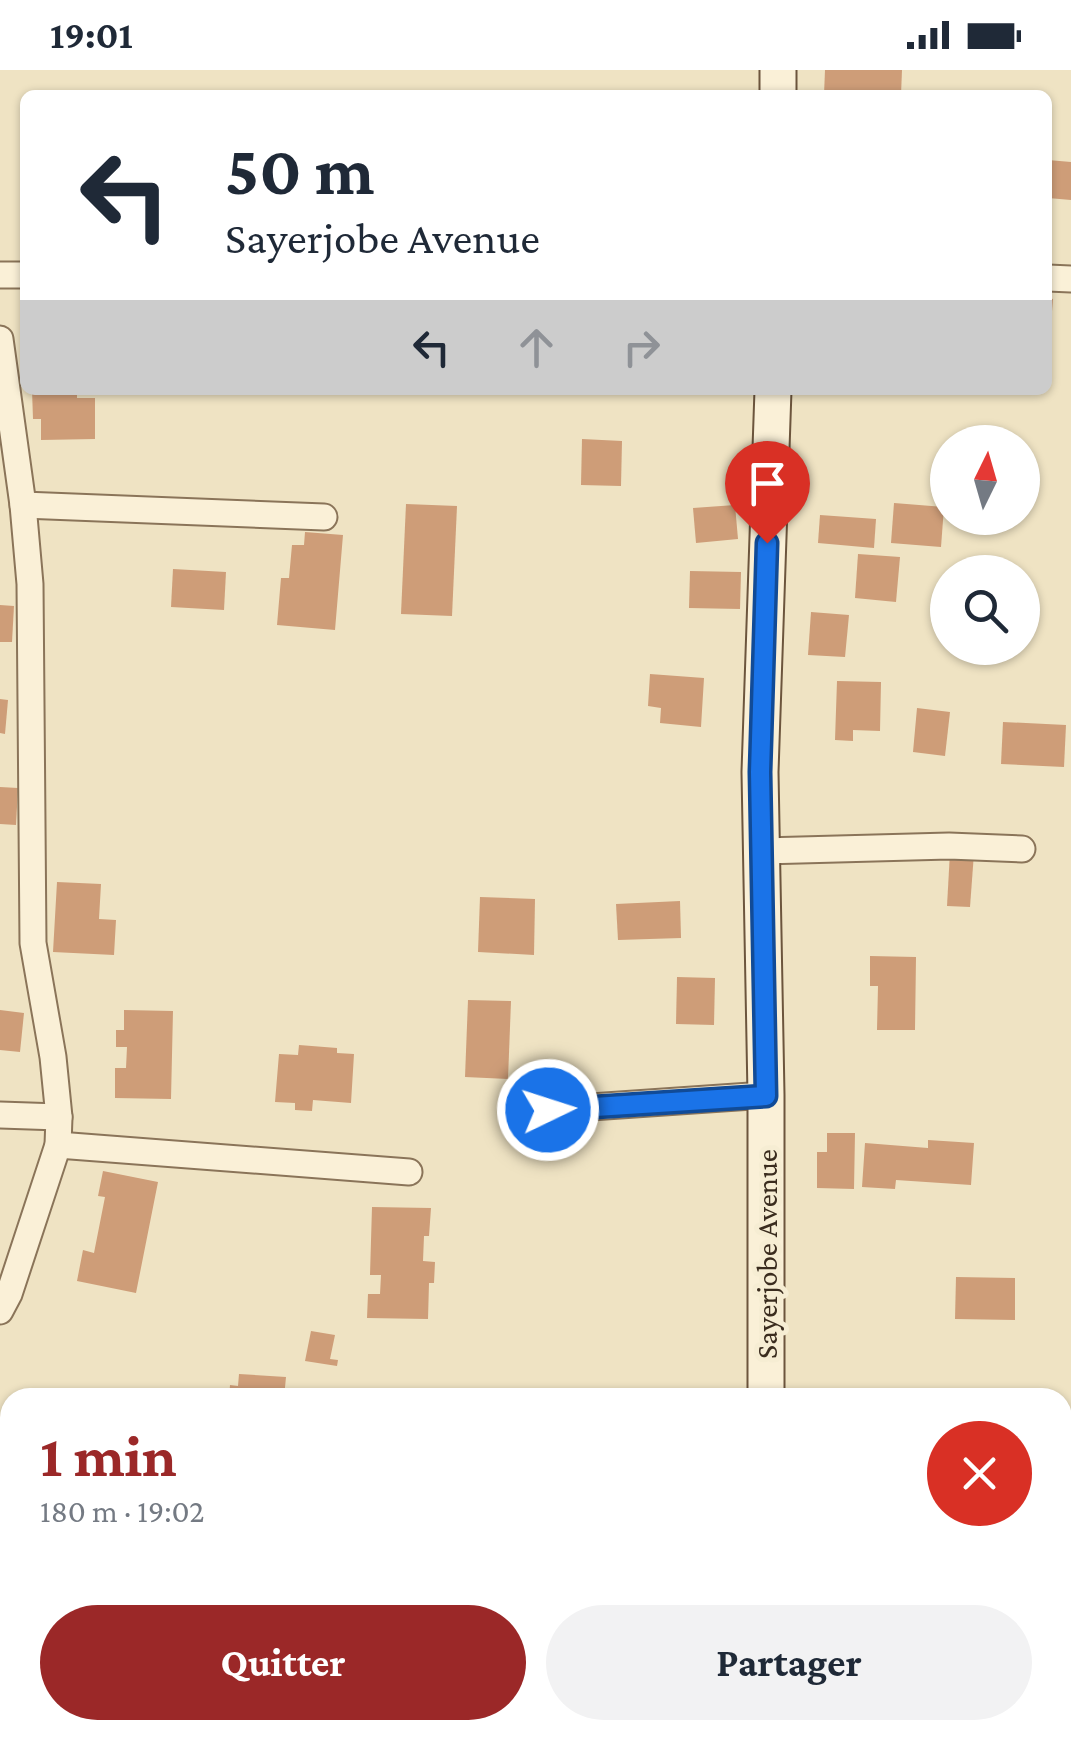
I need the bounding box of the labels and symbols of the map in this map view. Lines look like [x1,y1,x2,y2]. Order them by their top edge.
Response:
north arrow [930,425,1040,535]
pin [725,441,810,544]
position arrow [496,1058,600,1162]
street label: Sayerjobe Avenue [750,1149,784,1359]

